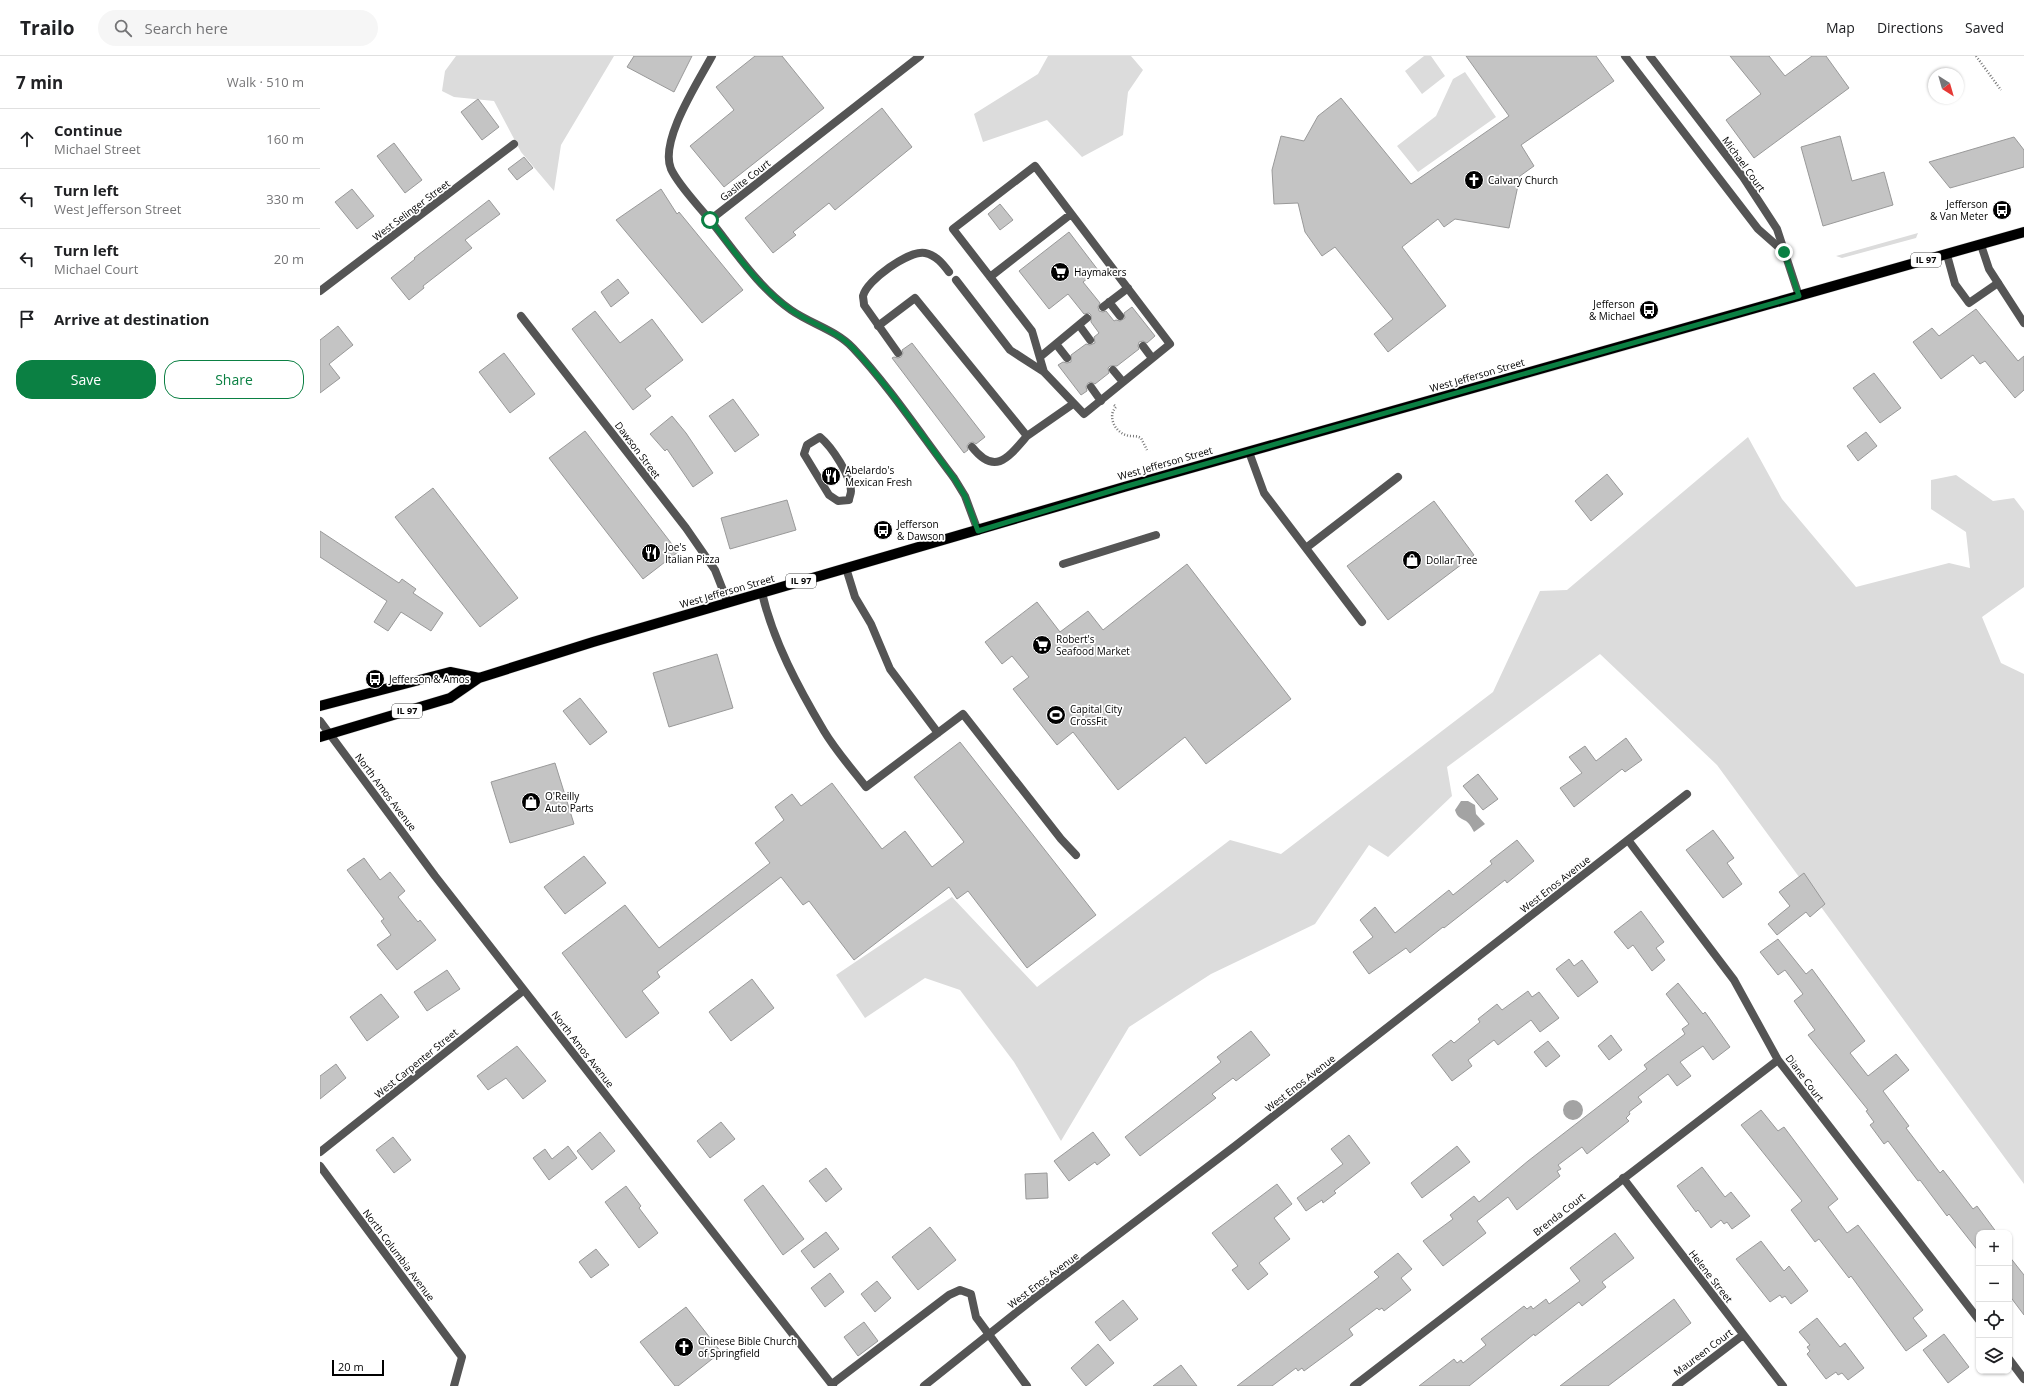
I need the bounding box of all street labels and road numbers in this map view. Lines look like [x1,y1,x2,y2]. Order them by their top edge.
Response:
street label: Michael Court [1719,134,1769,195]
street label: Gaslite Court [717,156,773,204]
street label: West Selinger Street [369,176,453,244]
road number: IL 97 [1911,253,1941,267]
street label: West Jefferson Street [1428,355,1526,395]
street label: Dawson Street [612,419,664,482]
street label: West Jefferson Street [1116,443,1214,483]
street label: West Jefferson Street [678,571,776,611]
road number: IL 97 [786,574,816,588]
road number: IL 97 [392,704,422,718]
street label: North Amos Avenue [352,750,420,834]
street label: West Enos Avenue [1517,852,1593,916]
street label: North Amos Avenue [549,1008,618,1091]
street label: West Carpenter Street [371,1025,461,1101]
street label: West Enos Avenue [1262,1051,1338,1115]
street label: Diane Court [1783,1052,1828,1105]
street label: Brenda Court [1530,1189,1588,1239]
street label: North Columbia Avenue [360,1206,438,1304]
street label: Helene Street [1686,1247,1736,1306]
street label: West Enos Avenue [1005,1248,1082,1311]
street label: Maureen Court [1670,1325,1736,1379]

